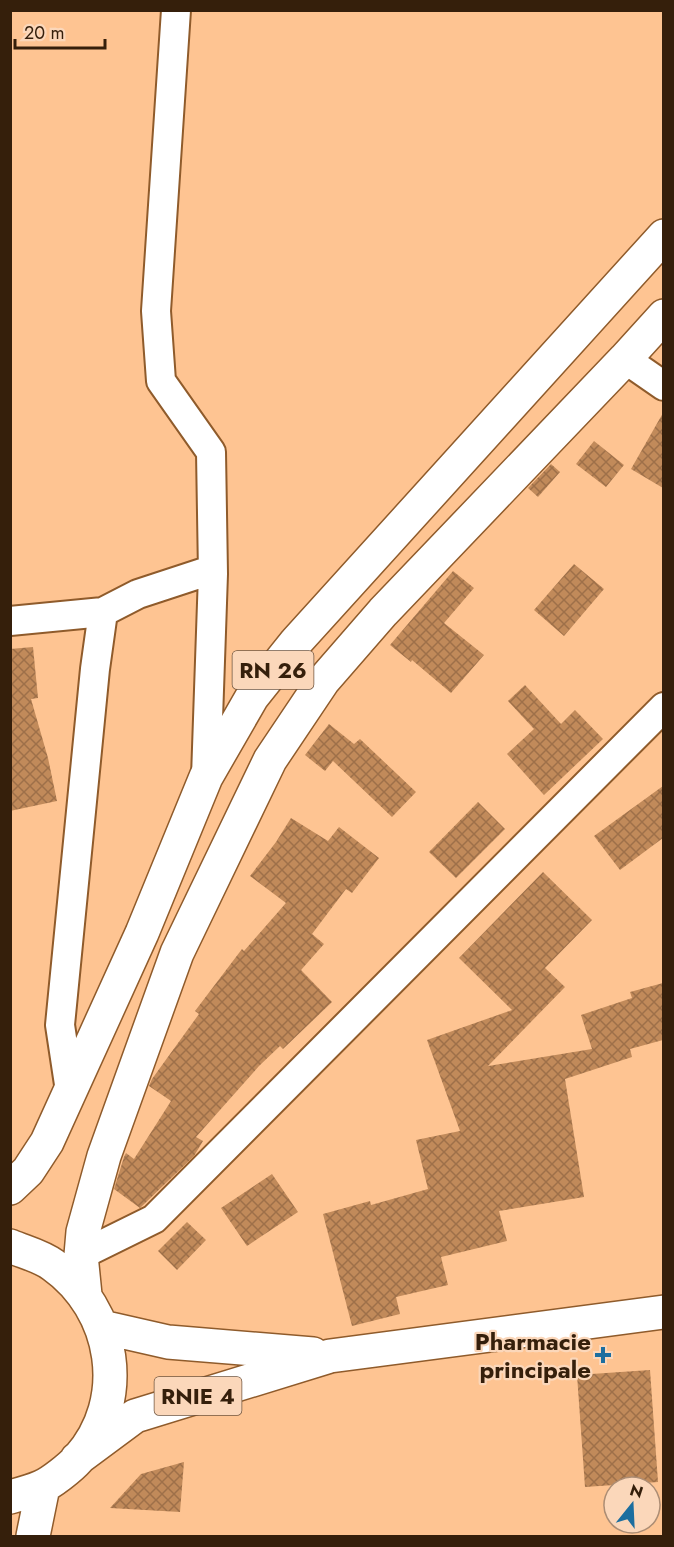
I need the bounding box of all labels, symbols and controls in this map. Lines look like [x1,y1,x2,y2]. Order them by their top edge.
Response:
scale bar [15,12,105,50]
text: 20 m [24,20,64,46]
road number: RN 26 [232,651,314,689]
place label: Pharmacie principale [475,1324,591,1387]
marker: Pharmacie principale [596,1348,610,1362]
road number: RNIE 4 [154,1377,242,1415]
north arrow [602,1475,662,1535]
text: N [627,1478,646,1504]

